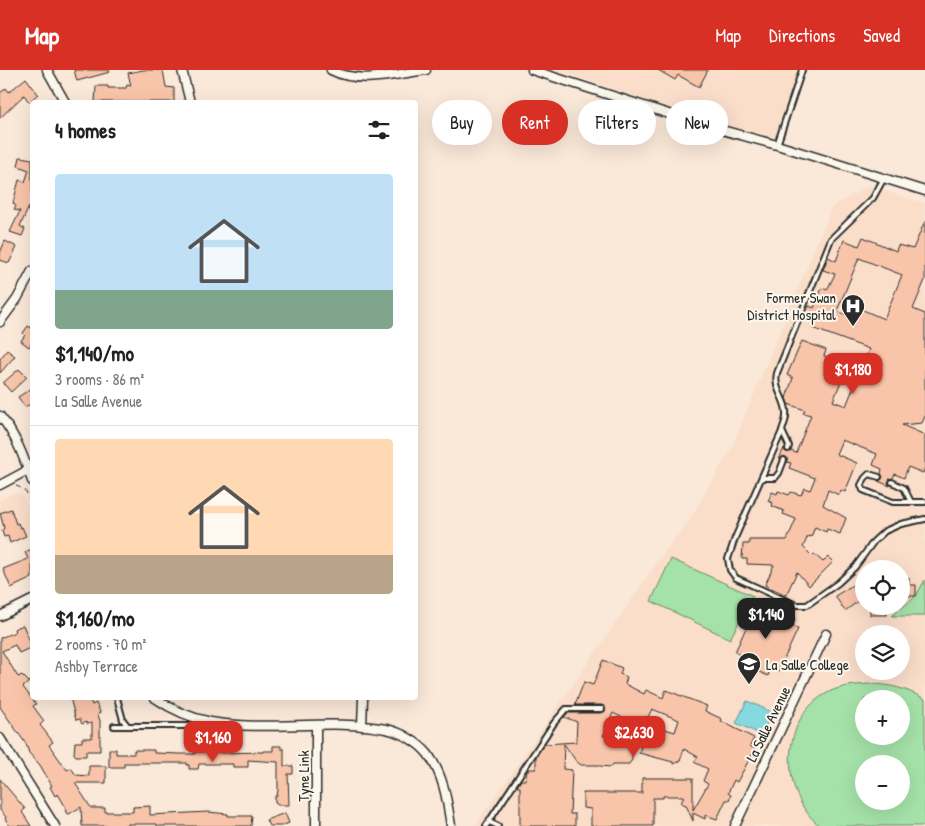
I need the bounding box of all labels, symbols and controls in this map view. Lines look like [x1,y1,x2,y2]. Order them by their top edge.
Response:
text: Map [25,19,59,51]
text: Map [716,23,741,48]
text: Directions [769,23,835,48]
text: Saved [863,23,900,48]
chip: Buy [432,100,492,145]
chip: Rent [502,100,568,145]
chip: Filters [578,100,656,145]
chip: New [666,100,728,145]
text: 4 homes [55,116,116,145]
icon: filters [365,116,393,144]
icon: home [179,206,269,296]
place label: Former Swan District Hospital [747,287,836,325]
hospital icon: Former Swan District Hospital [840,293,866,327]
text: $1,140/mo [55,339,134,368]
pin: $1,180 [812,352,894,395]
text: $1,180 [834,358,872,380]
text: 3 rooms · 86 m² [55,368,144,390]
text: La Salle Avenue [55,390,142,412]
icon: home [179,472,269,562]
map controls [855,560,910,810]
button: locate [855,560,910,615]
pin: $1,140 [725,598,807,640]
text: $1,140 [748,603,784,625]
text: $1,160/mo [55,604,135,633]
button: layers [855,625,910,680]
text: 2 rooms · 70 m² [55,633,146,655]
school or university icon: La Salle College [736,651,762,685]
place label: La Salle College [766,654,849,675]
text: Ashby Terrace [55,655,138,677]
street label: La Salle Avenue [741,683,795,765]
button: + [855,690,910,745]
pin: $2,630 [593,716,675,758]
pin: $1,160 [172,720,254,763]
text: $2,630 [614,721,654,743]
text: $1,160 [195,726,231,748]
street label: Tyne Link [293,750,314,802]
button: − [855,755,910,810]

